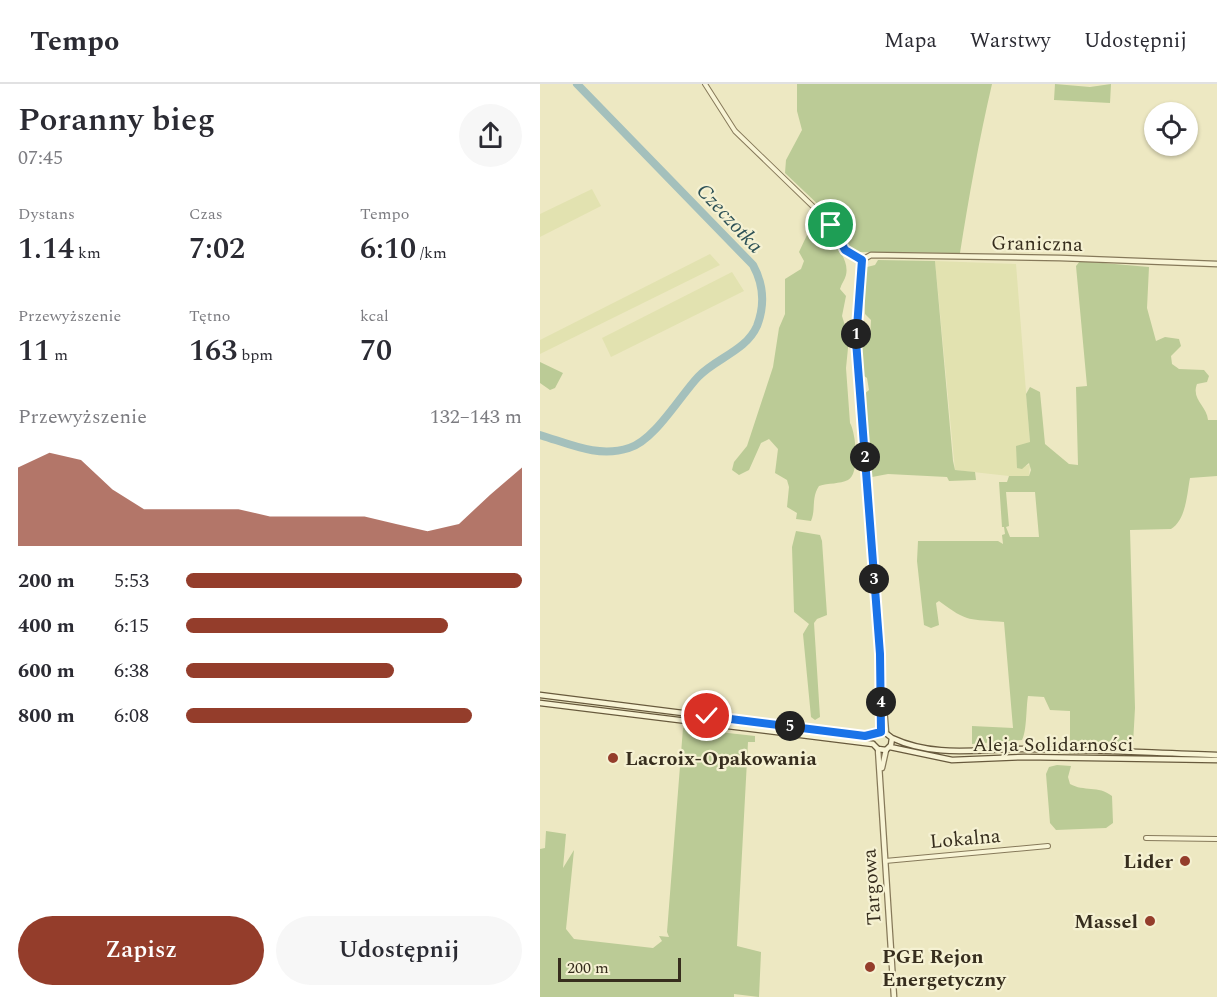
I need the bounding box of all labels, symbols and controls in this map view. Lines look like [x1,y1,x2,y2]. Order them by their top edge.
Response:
text: Tempo [30,20,119,63]
text: Mapa [884,25,937,57]
text: Warstwy [970,25,1051,57]
text: Udostępnij [1084,25,1187,57]
text: Poranny bieg [18,95,215,145]
map controls [1144,102,1198,156]
button: locate [1144,102,1198,156]
button: share [459,104,522,167]
text: 07:45 [18,143,63,173]
water label: Czeczotka [688,176,771,261]
pin [805,199,856,250]
text: Dystans [18,202,75,226]
text: Czas [189,202,223,226]
text: Tempo [360,202,409,226]
icon: arrive [814,208,847,241]
text: 1.14 [18,226,74,272]
text: 7:02 [189,226,245,272]
text: 6:10 [360,226,416,272]
street label: Graniczna [991,228,1083,260]
text: km [74,241,101,265]
text: /km [416,241,447,265]
text: Przewyższenie [18,304,121,328]
text: Tętno [189,304,231,328]
text: kcal [360,304,389,328]
pin: 1 [841,319,871,349]
text: 1 [852,322,860,346]
text: 11 [18,328,50,374]
text: 163 [189,328,237,374]
text: 70 [360,328,392,374]
text: m [50,343,68,367]
text: bpm [237,343,273,367]
text: Przewyższenie [18,402,147,432]
text: 132–143 m [430,402,522,432]
pin: 2 [850,442,880,472]
text: 2 [861,445,869,469]
pin: 3 [859,564,889,594]
text: 200 m [18,566,75,596]
text: 5:53 [114,566,149,596]
text: 3 [870,567,878,591]
text: 400 m [18,611,75,641]
text: 6:15 [114,611,149,641]
text: 600 m [18,656,75,686]
text: 6:38 [114,656,149,686]
pin: 4 [866,687,896,717]
pin [681,690,732,741]
text: 4 [877,690,885,714]
icon: check [690,699,723,732]
text: 800 m [18,701,75,731]
text: 6:08 [114,701,149,731]
pin: 5 [775,711,805,741]
text: 5 [786,714,794,738]
street label: Aleja Solidarności [972,730,1134,760]
place label: Lacroix-Opakowania [625,744,818,774]
marker: Lacroix-Opakowania [606,751,620,765]
street label: Lokalna [928,821,1002,857]
street label: Targowa [854,847,890,926]
place label: Lider [1123,847,1173,877]
marker: Lider [1178,854,1192,868]
place label: Massel [1074,907,1138,937]
marker: Massel [1143,914,1157,928]
button: Zapisz [18,916,264,985]
button: Udostępnij [276,916,522,985]
place label: PGE Rejon Energetyczny [882,942,1007,995]
scale bar [558,955,681,982]
text: 200 m [567,956,609,980]
marker: PGE Rejon Energetyczny [863,960,877,974]

